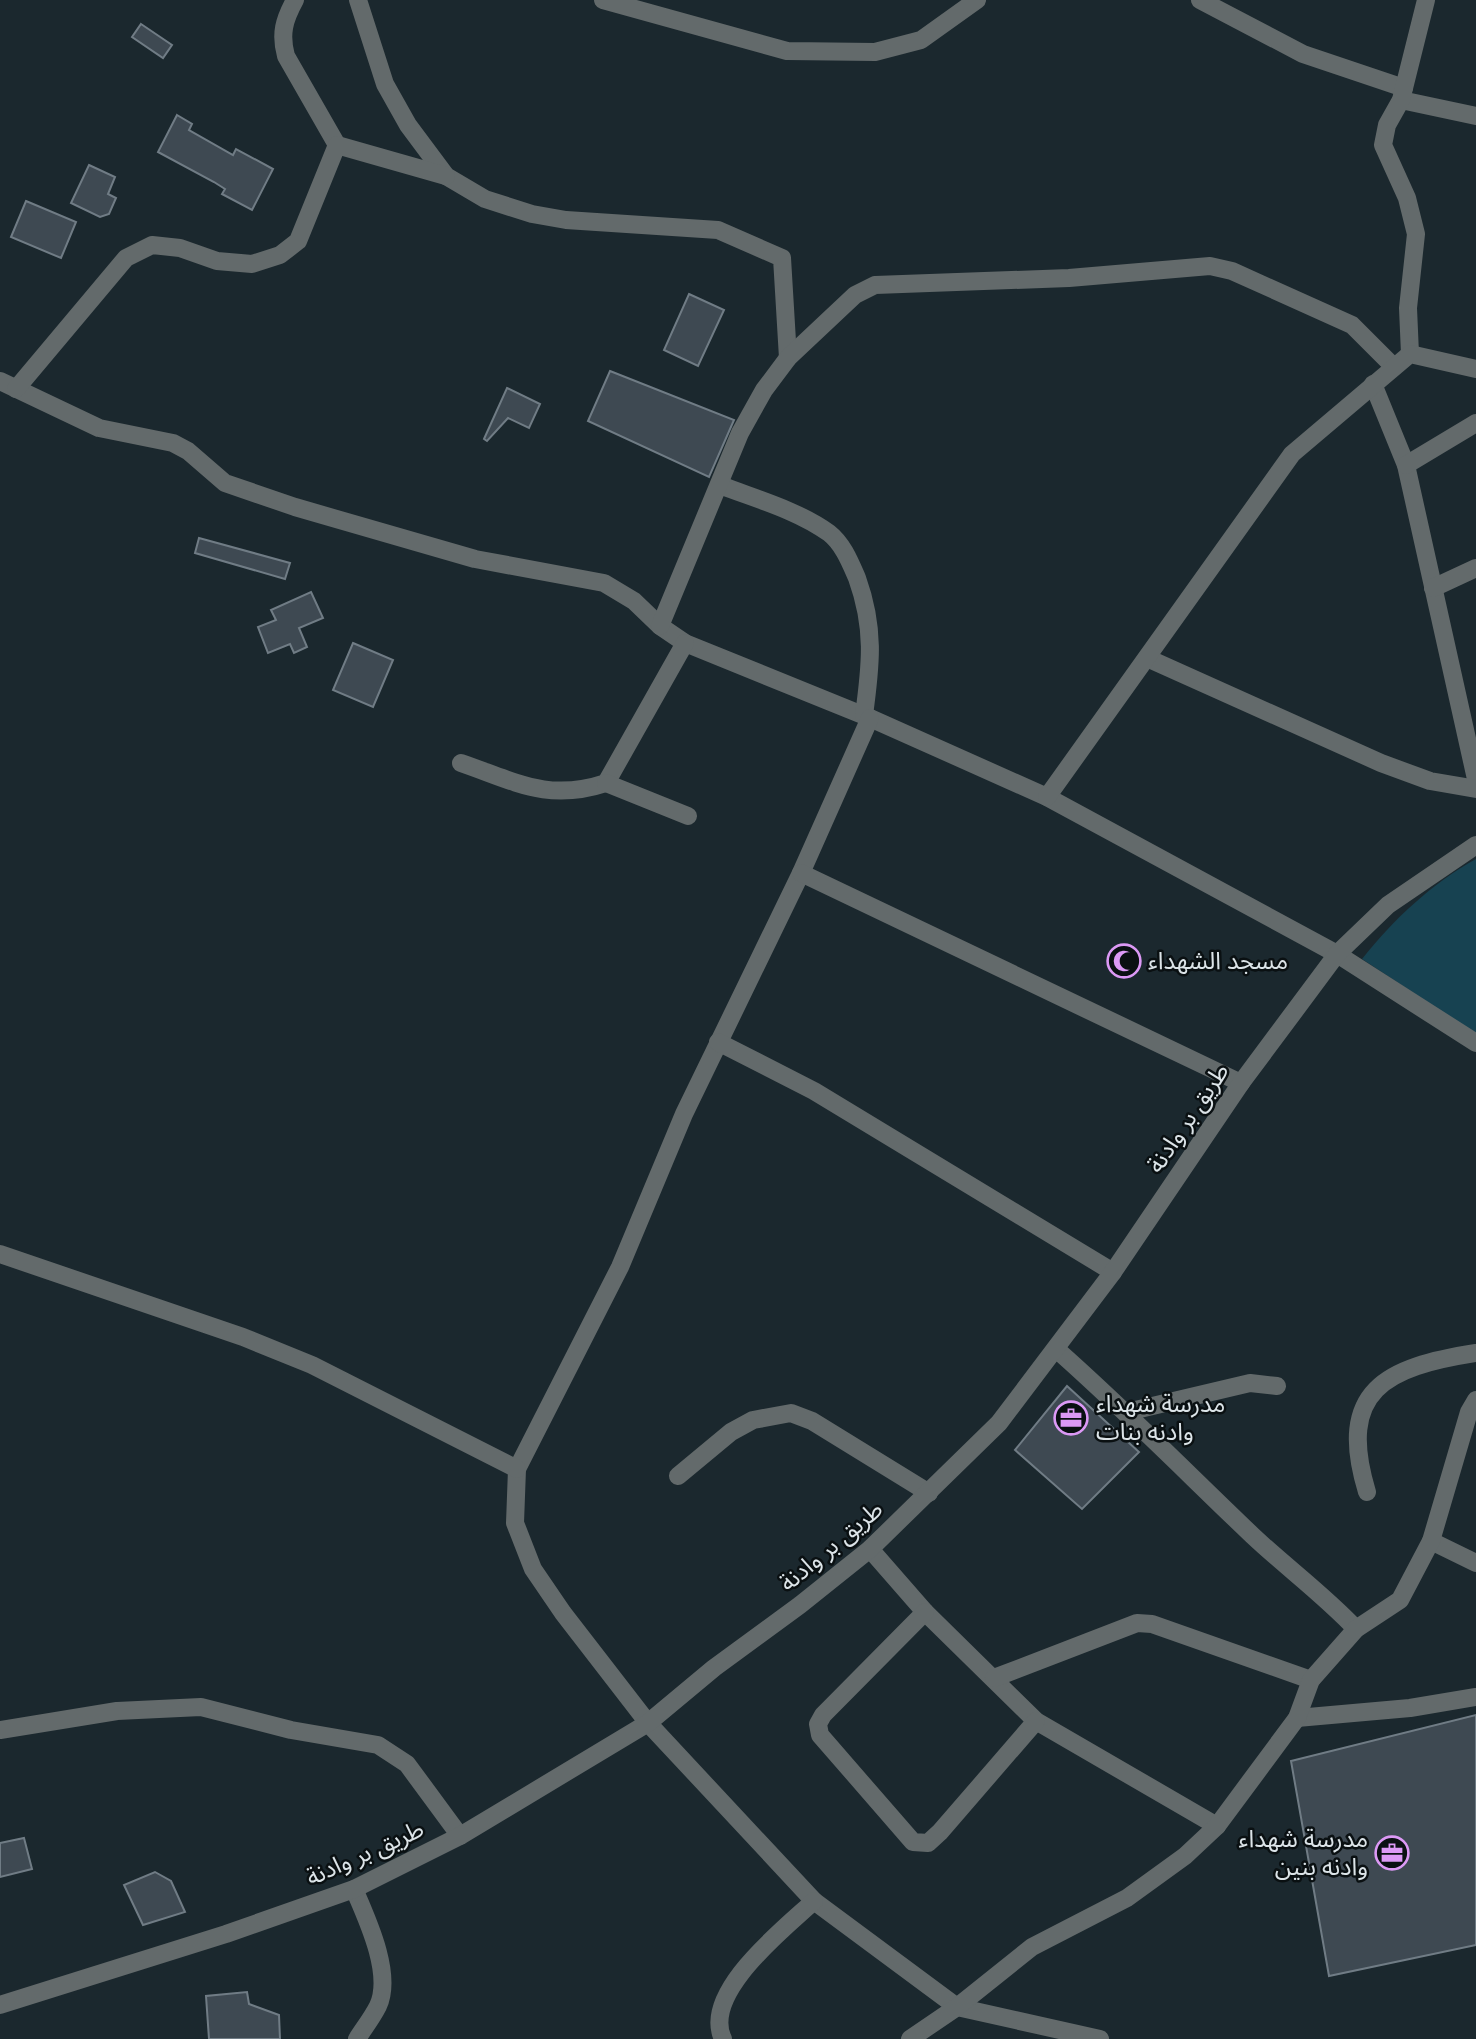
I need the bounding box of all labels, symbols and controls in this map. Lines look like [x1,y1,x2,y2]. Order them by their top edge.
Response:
mosque icon: مسجد الشهداء [1105,942,1143,980]
place label: مسجد الشهداء [1148,946,1288,975]
street label: طريق بر وادنة [1140,1057,1236,1179]
place label: مدرسة شهداء وادنه بنات [1096,1389,1225,1446]
office icon: مدرسة شهداء وادنه بنات [1052,1399,1090,1437]
street label: طريق بر وادنة [773,1494,889,1598]
street label: طريق بر وادنة [301,1814,429,1892]
place label: مدرسة شهداء وادنه بنين [1239,1824,1368,1881]
office icon: مدرسة شهداء وادنه بنين [1373,1834,1411,1872]

